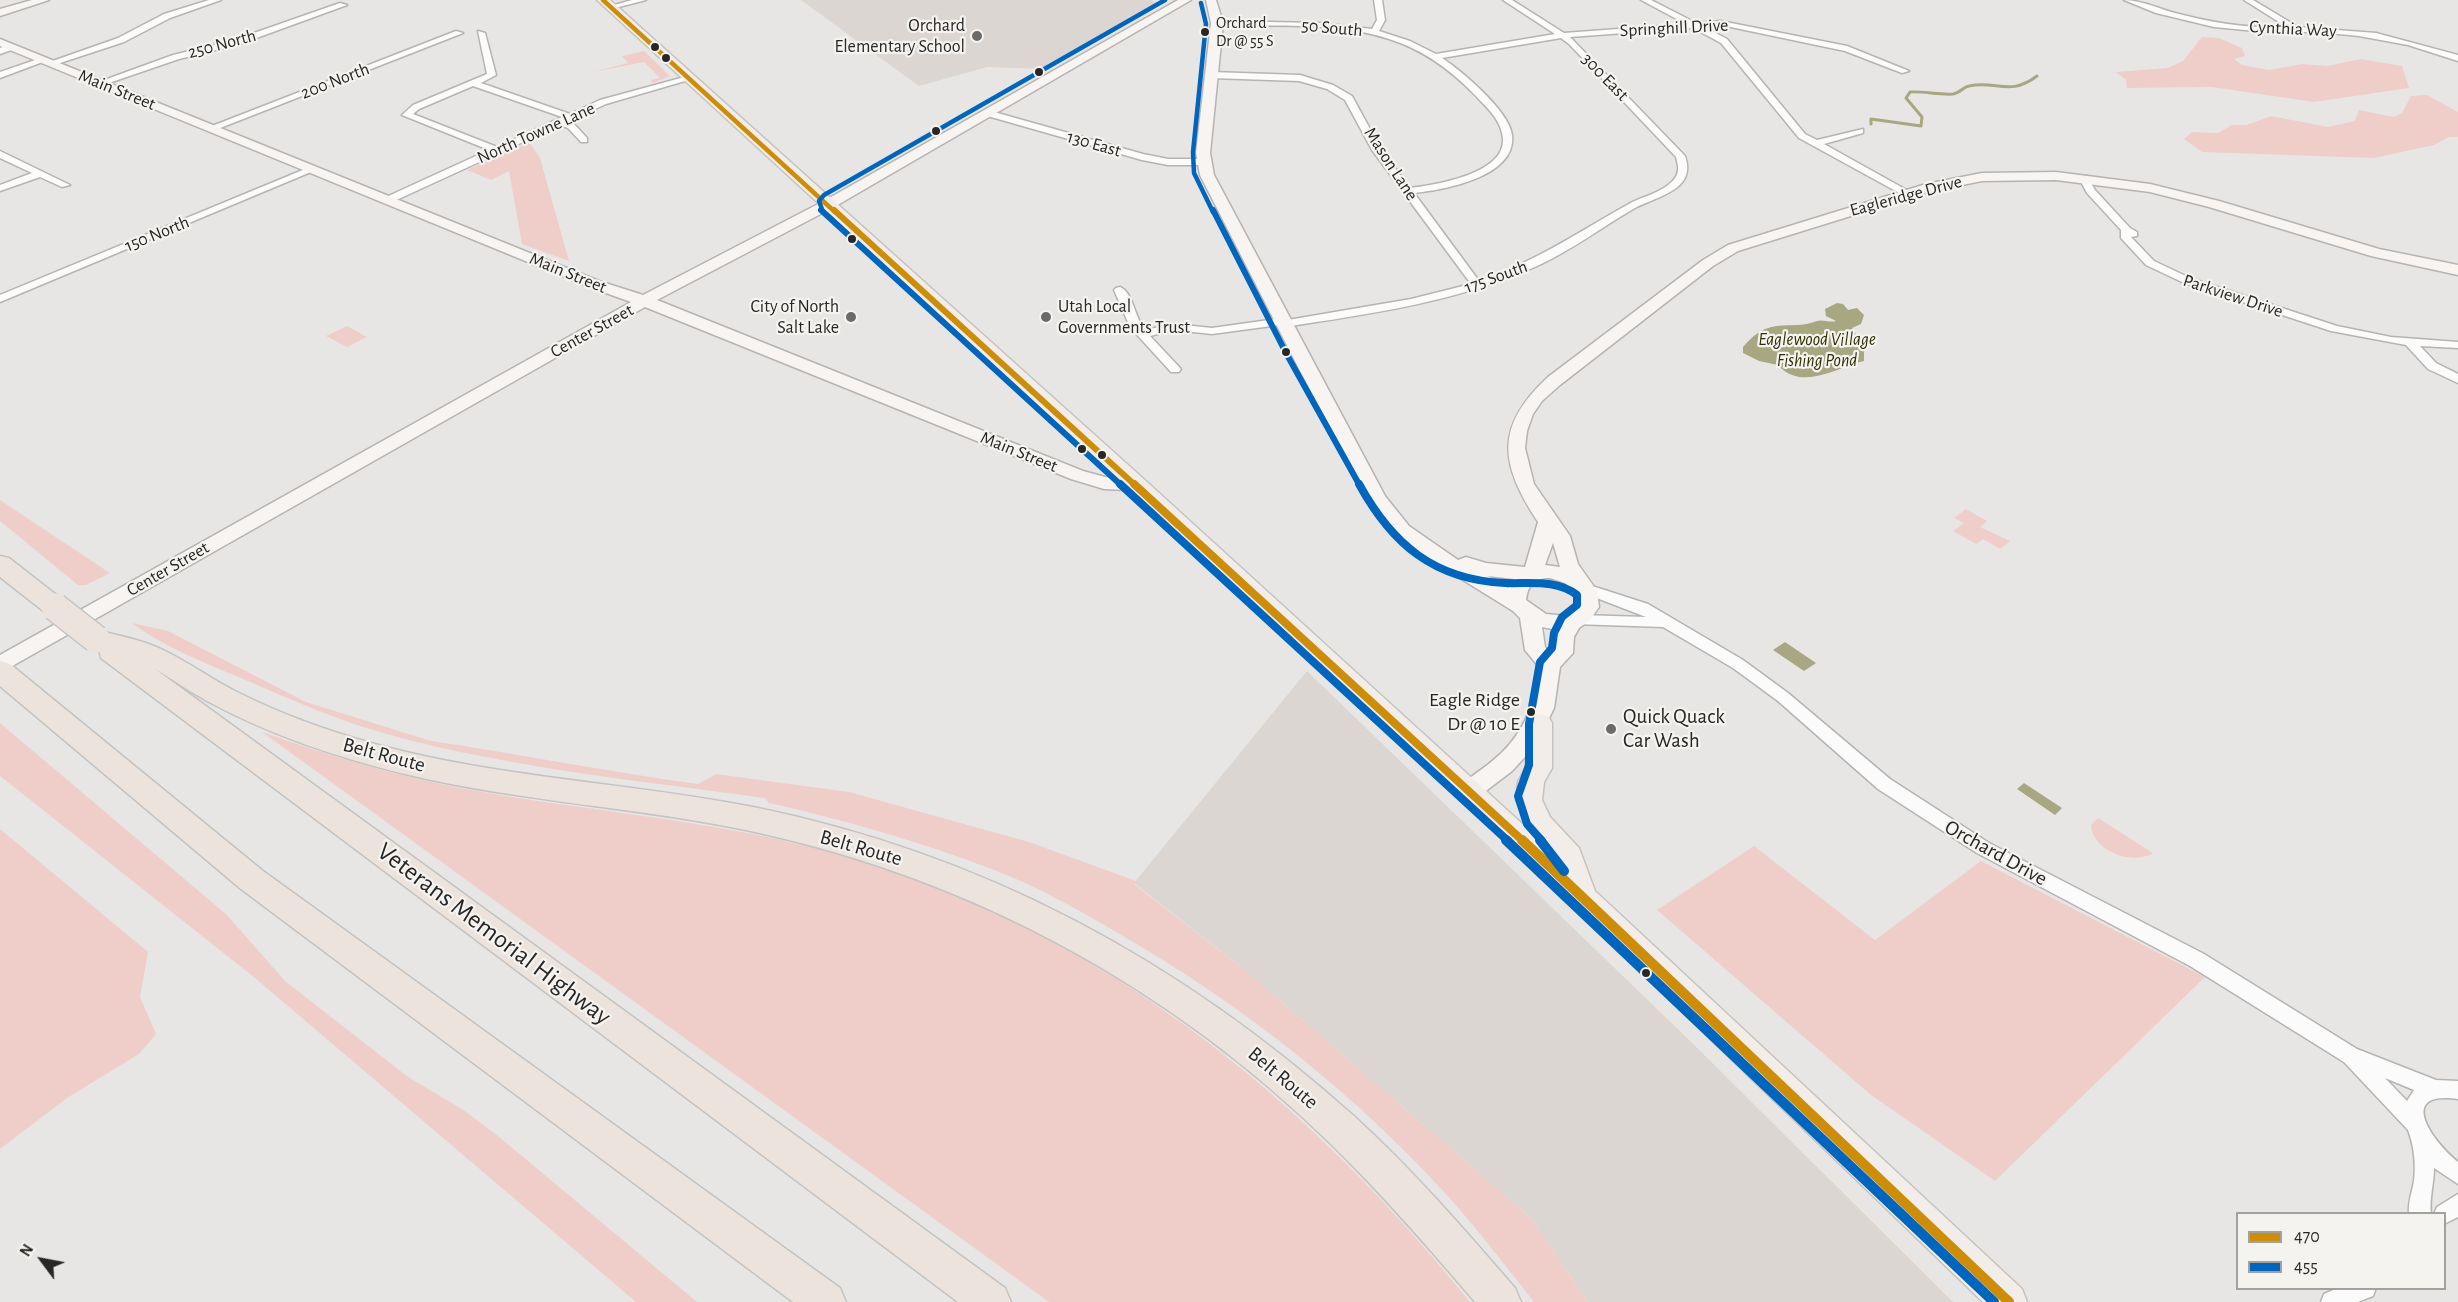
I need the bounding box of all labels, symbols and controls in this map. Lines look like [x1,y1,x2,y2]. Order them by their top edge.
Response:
place label: Orchard Dr @ 55 S [1216,13,1274,51]
street label: Springhill Drive [1619,14,1729,42]
place label: Orchard Elementary School [835,15,965,57]
street label: 50 South [1301,15,1363,41]
street label: Cynthia Way [2249,16,2337,42]
street label: 250 North [186,25,258,63]
marker: Orchard Dr @ 55 S [1199,26,1211,38]
marker: Orchard Elementary School [970,29,984,43]
unlabelled marker [649,41,661,53]
street label: 300 East [1577,48,1633,106]
unlabelled marker [660,52,672,64]
street label: 200 North [298,58,372,104]
street label: Main Street [75,65,159,115]
unlabelled marker [1033,66,1045,78]
street label: North Towne Lane [474,97,598,169]
street label: Mason Lane [1359,123,1423,205]
unlabelled marker [930,125,942,137]
street label: 130 East [1065,126,1123,162]
street label: Eagleridge Drive [1848,171,1964,221]
street label: 150 North [122,211,192,257]
unlabelled marker [846,233,858,245]
street label: Main Street [526,248,610,298]
street label: 175 South [1462,256,1530,298]
street label: Parkview Drive [2180,270,2286,322]
place label: City of North Salt Lake [750,296,839,338]
place label: Utah Local Governments Trust [1058,296,1190,338]
street label: Center Street [547,299,637,363]
marker: City of North Salt Lake [844,310,858,324]
marker: Utah Local Governments Trust [1039,310,1053,324]
water label: Eaglewood Village Fishing Pond [1758,329,1876,372]
unlabelled marker [1280,346,1292,358]
street label: Main Street [977,427,1061,477]
unlabelled marker [1076,443,1088,455]
unlabelled marker [1096,449,1108,461]
street label: Center Street [123,537,213,601]
place label: Eagle Ridge Dr @ 10 E [1429,688,1520,735]
place label: Quick Quack Car Wash [1623,704,1725,754]
marker: Eagle Ridge Dr @ 10 E [1525,706,1537,718]
marker: Quick Quack Car Wash [1604,722,1618,736]
street label: Belt Route [340,732,428,778]
street label: Orchard Drive [1940,814,2052,892]
street label: Belt Route [817,824,905,872]
street label: Veterans Memorial Highway [371,836,617,1032]
unlabelled marker [1640,967,1652,979]
street label: Belt Route [1243,1041,1323,1115]
legend [2236,1212,2446,1290]
text: 470 [2294,1228,2320,1246]
north arrow [12,1230,72,1290]
text: N [17,1242,36,1259]
text: 455 [2294,1258,2318,1276]

